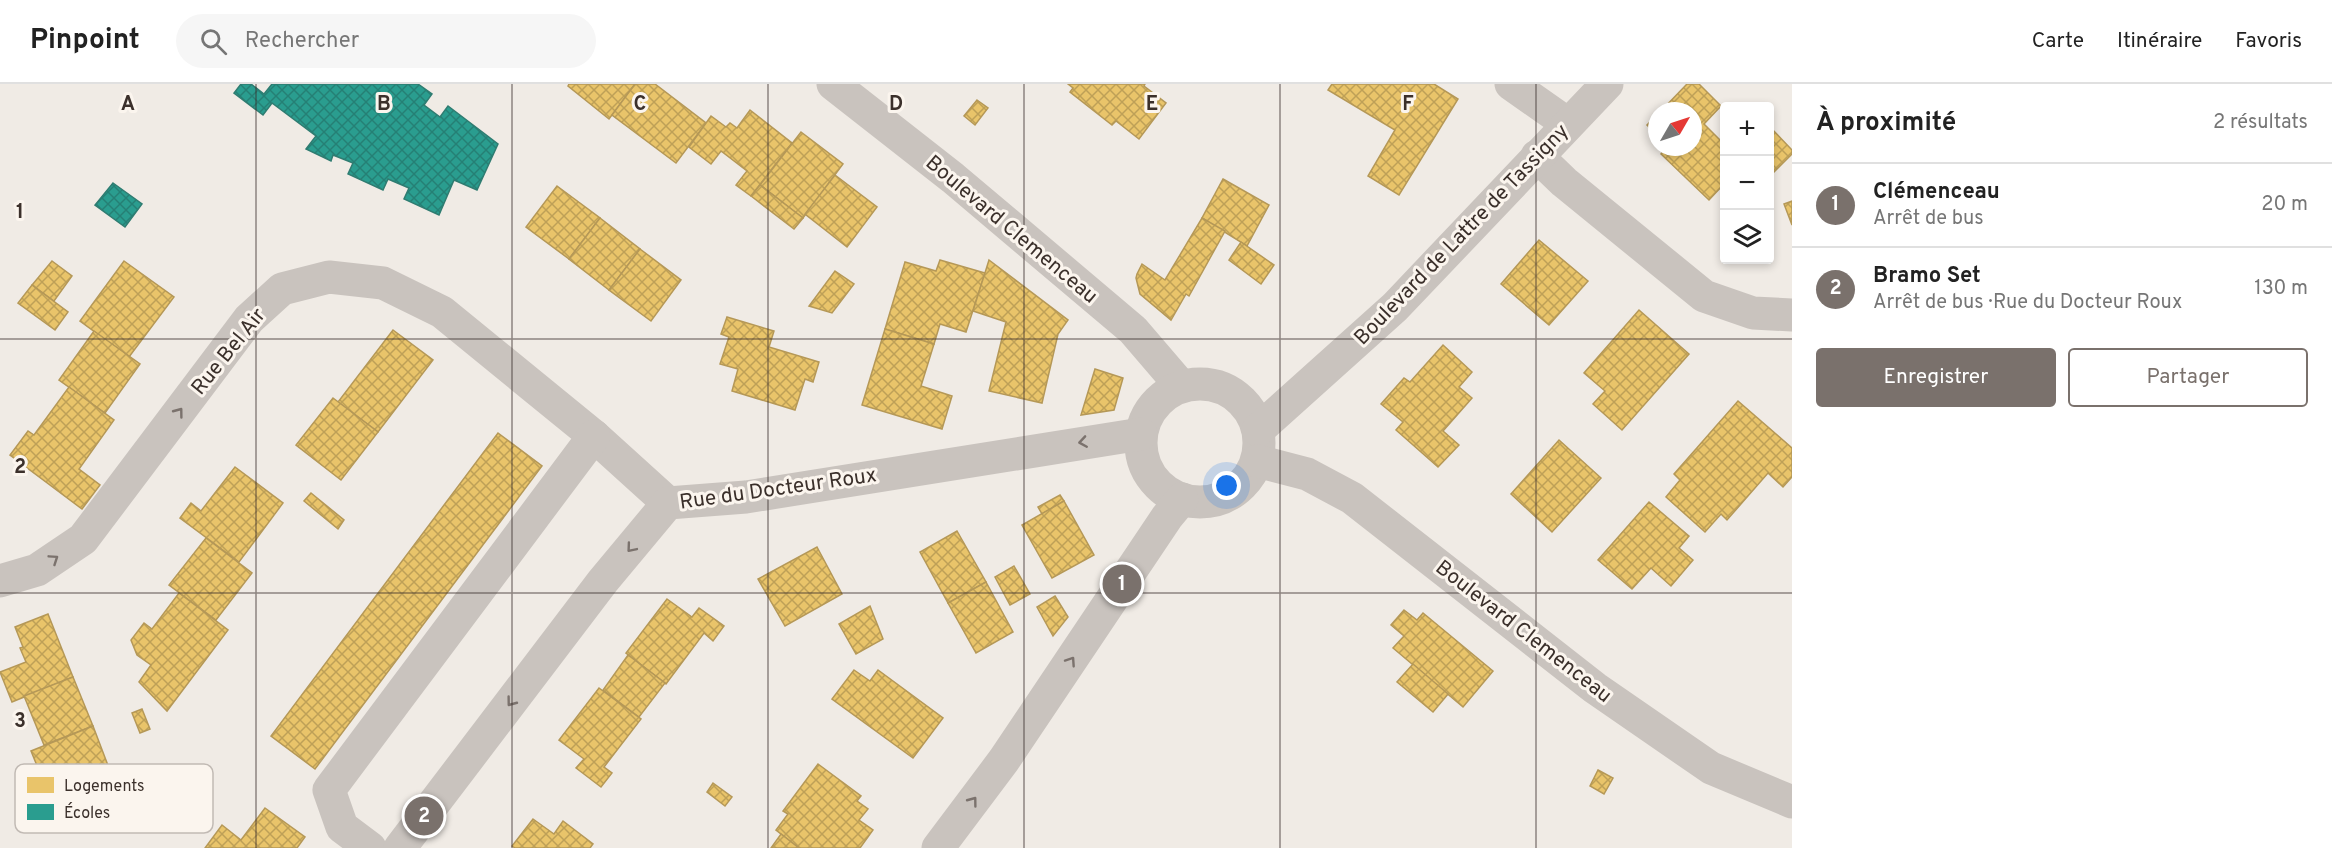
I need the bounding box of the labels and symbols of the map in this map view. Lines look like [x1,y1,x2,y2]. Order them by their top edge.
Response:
text: A [121,92,135,118]
text: B [377,92,391,118]
text: C [634,92,646,118]
text: D [889,92,903,118]
text: E [1146,92,1158,118]
text: F [1402,92,1414,118]
north arrow [1648,102,1702,156]
street label: Boulevard de Lattre de Tassigny [1349,118,1575,352]
street label: Boulevard Clemenceau [919,150,1103,310]
text: 1 [16,200,24,226]
street label: Rue Bel Air [186,303,272,401]
one-way arrow [172,407,183,418]
one-way arrow [1078,436,1088,448]
text: 2 [14,455,26,481]
street label: Rue du Docteur Roux [678,462,879,517]
your location [1212,471,1241,500]
one-way arrow [627,541,638,552]
one-way arrow [47,555,58,566]
street label: Boulevard Clemenceau [1429,555,1617,710]
pin: 1 [1102,562,1142,606]
one-way arrow [1064,656,1075,667]
one-way arrow [507,695,518,706]
text: 3 [14,709,26,735]
legend [15,764,213,833]
text: Logements [64,777,145,797]
pin: 2 [404,794,444,838]
one-way arrow [965,797,976,808]
text: Écoles [64,802,110,824]

